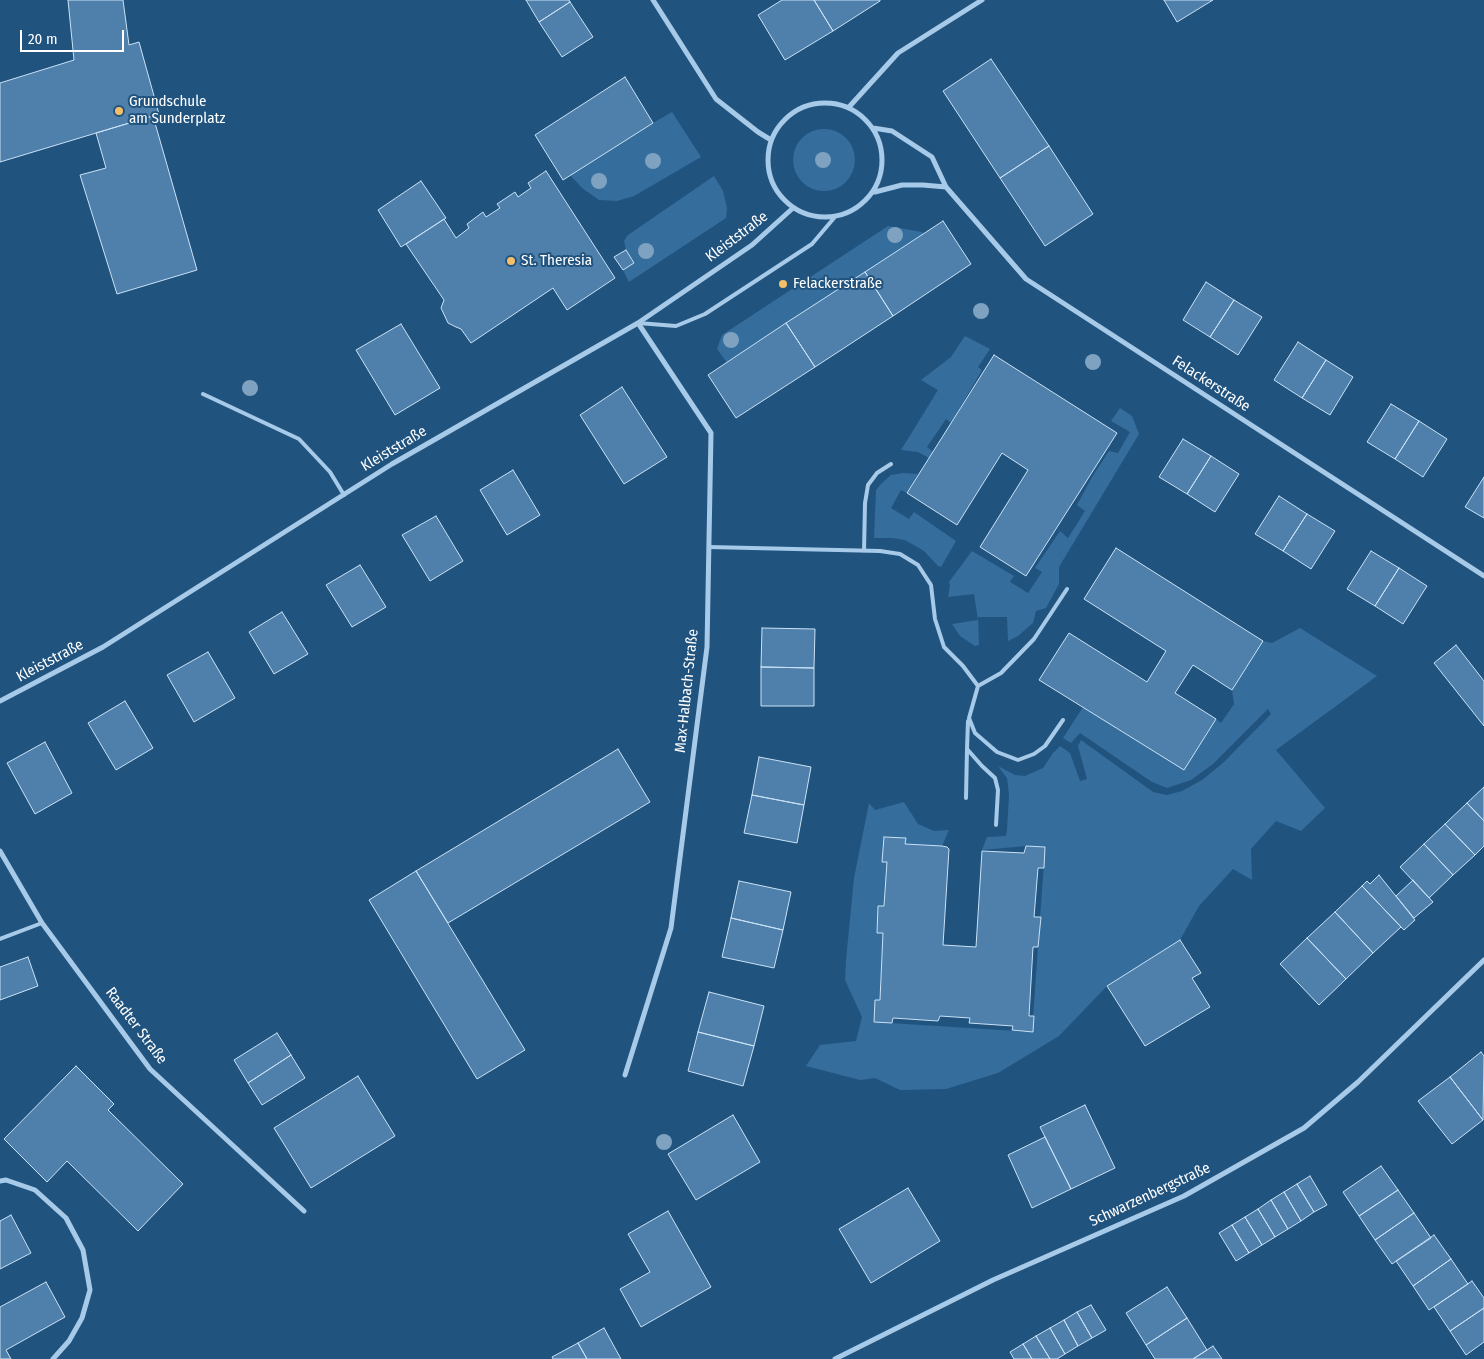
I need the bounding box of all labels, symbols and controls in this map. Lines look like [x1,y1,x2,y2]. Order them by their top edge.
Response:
scale bar [22,20,126,52]
text: 20 m [28,30,58,48]
place label: Grundschule am Sunderplatz [129,93,225,128]
marker: Grundschule am Sunderplatz [113,105,125,117]
street label: Kleiststraße [702,208,772,266]
place label: St. Theresia [521,252,592,270]
marker: St. Theresia [505,255,517,267]
place label: Felackerstraße [793,275,882,293]
marker: Felackerstraße [777,278,789,290]
street label: Felackerstraße [1169,352,1253,416]
street label: Kleiststraße [358,422,430,476]
street label: Max-Halbach-Straße [672,628,702,754]
street label: Kleiststraße [13,636,87,686]
street label: Raadter Straße [101,984,171,1068]
street label: Schwarzenbergstraße [1087,1159,1213,1231]

